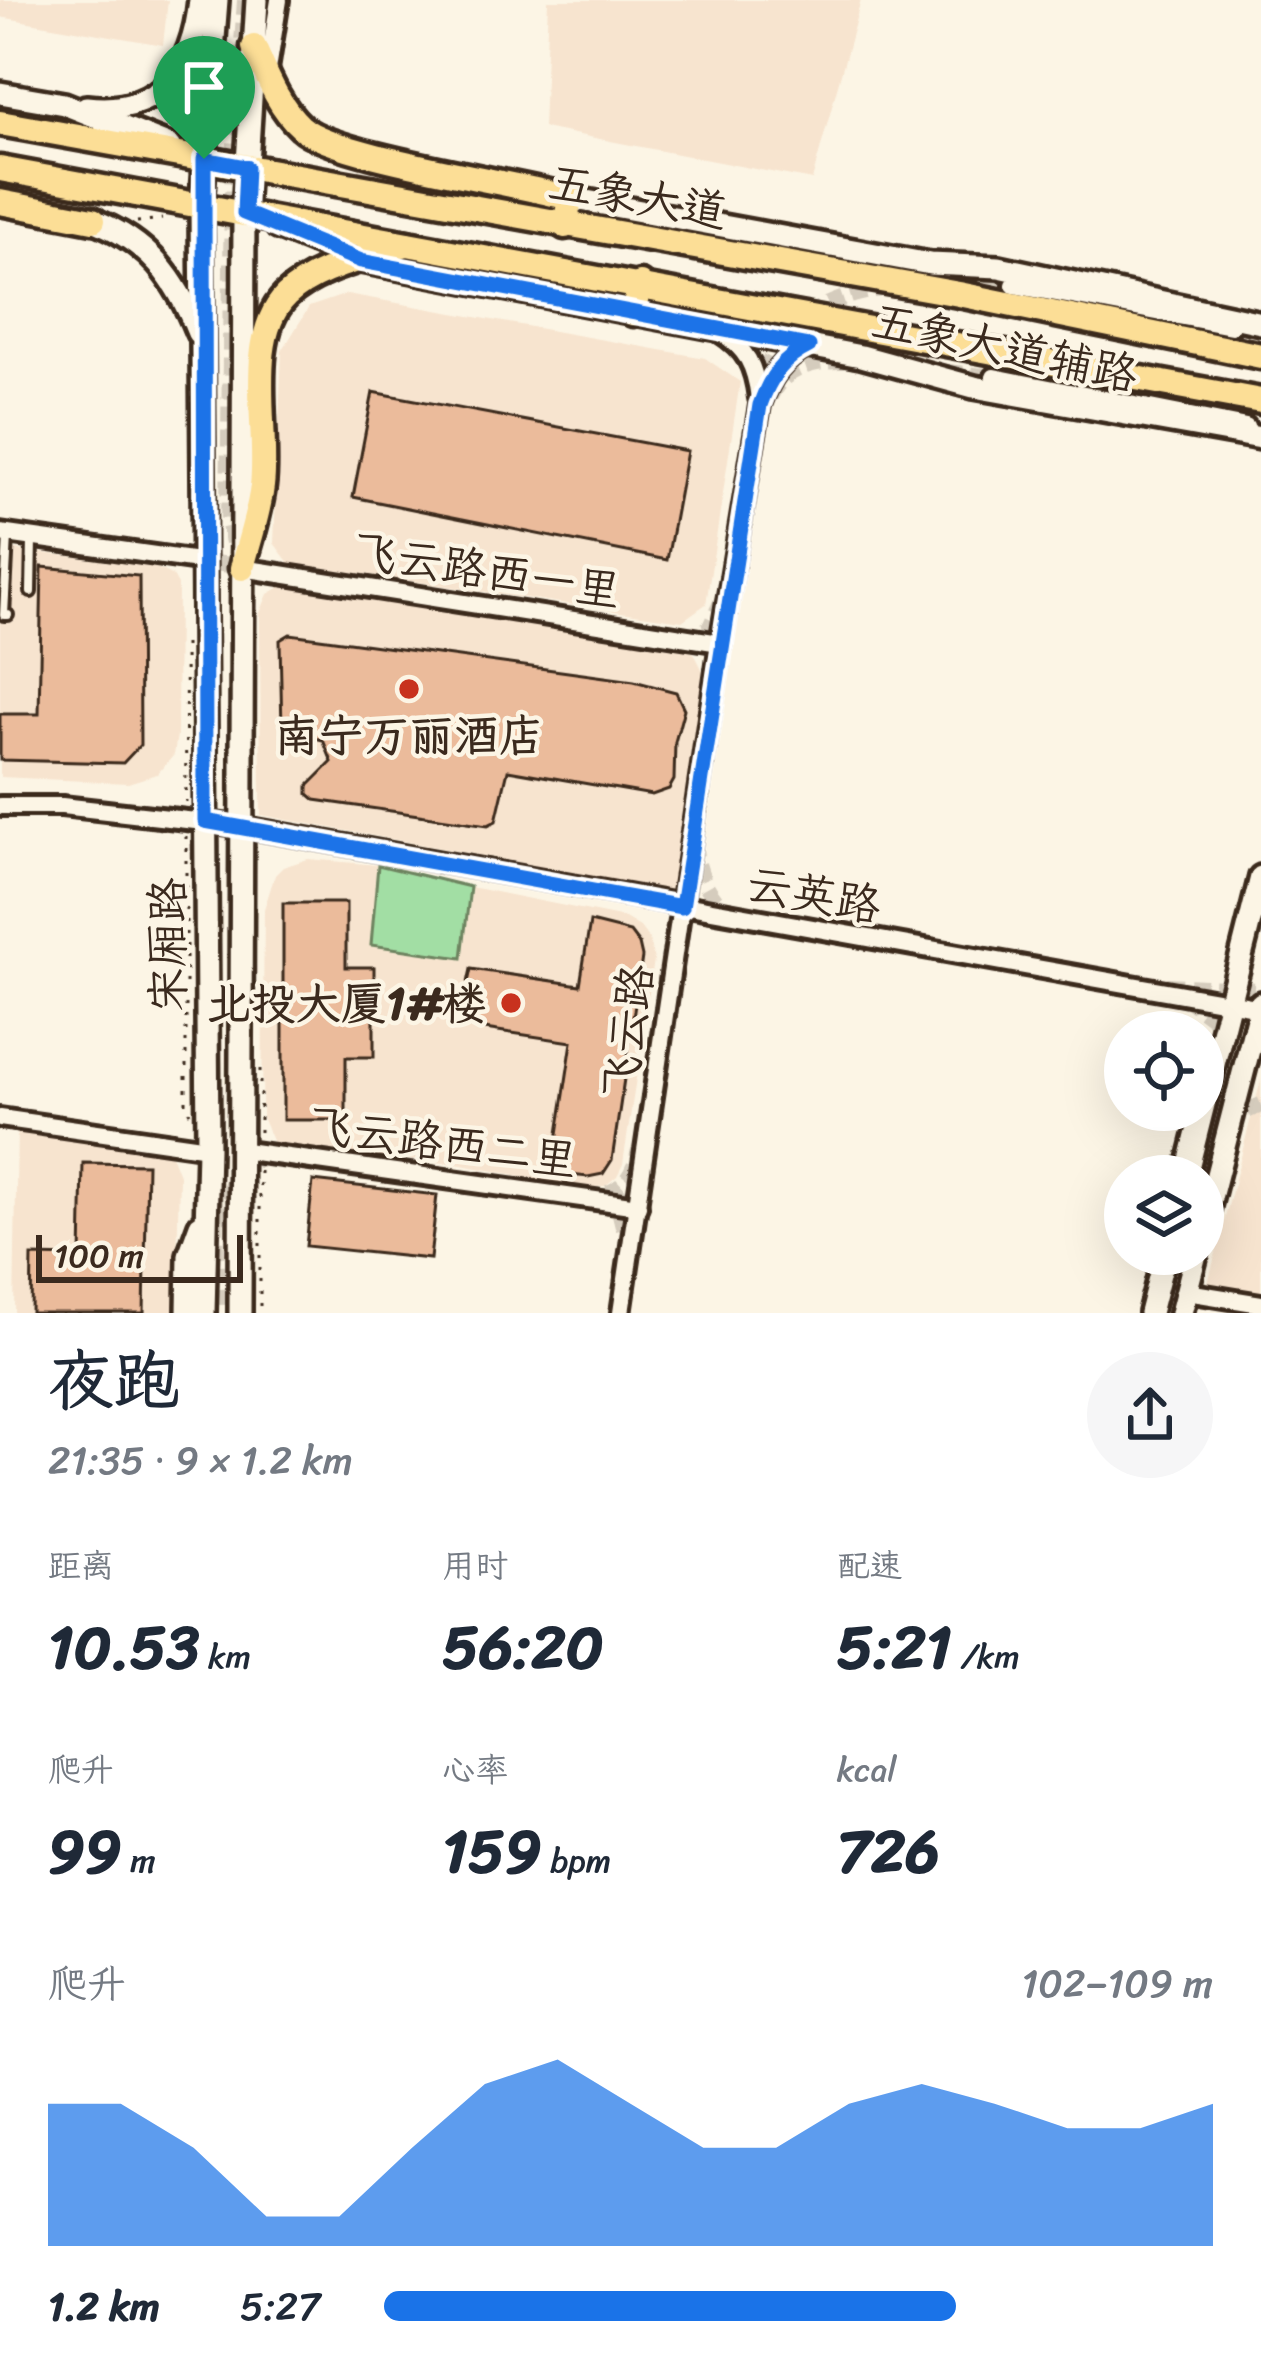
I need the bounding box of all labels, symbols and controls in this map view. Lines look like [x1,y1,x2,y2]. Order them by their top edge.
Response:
pin [153,36,255,159]
icon: arrive [171,54,237,120]
street label: 五象大道 [542,142,733,252]
street label: 五象大道辅路 [864,281,1145,415]
street label: 飞云路西一里 [347,510,626,632]
marker: 南宁万丽酒店 [396,676,422,702]
place label: 南宁万丽酒店 [274,696,544,776]
street label: 云英路 [740,844,887,946]
street label: 宋厢路 [128,877,208,1013]
street label: 飞云路 [579,959,677,1104]
place label: 北投大厦1#楼 [206,964,487,1044]
marker: 北投大厦1#楼 [498,990,524,1016]
map controls [1104,1011,1224,1275]
button: locate [1104,1011,1224,1131]
street label: 飞云路西二里 [304,1085,582,1201]
button: layers [1104,1155,1224,1275]
text: 100 m [54,1227,144,1285]
scale bar [36,1229,243,1282]
text: 夜跑 [48,1322,180,1439]
button: share [1087,1352,1213,1478]
text: 21:35 · 9 × 1.2 km [48,1426,353,1495]
text: 距离 [48,1537,114,1595]
text: 用时 [442,1537,508,1595]
text: 配速 [837,1537,903,1595]
text: 10.53 [48,1595,199,1701]
text: 56:20 [442,1595,604,1701]
text: 5:21 [837,1595,952,1701]
text: km [199,1628,251,1686]
text: /km [952,1628,1020,1686]
text: 爬升 [48,1741,114,1799]
text: 心率 [442,1741,508,1799]
text: kcal [837,1741,897,1799]
text: 99 [48,1799,122,1905]
text: 159 [442,1799,542,1905]
text: 726 [837,1799,940,1905]
text: m [122,1832,156,1890]
text: bpm [542,1832,611,1890]
text: 爬升 [48,1949,126,2018]
text: 102–109 m [1022,1949,1213,2018]
text: 1.2 km [48,2272,160,2341]
text: 5:27 [240,2272,320,2341]

